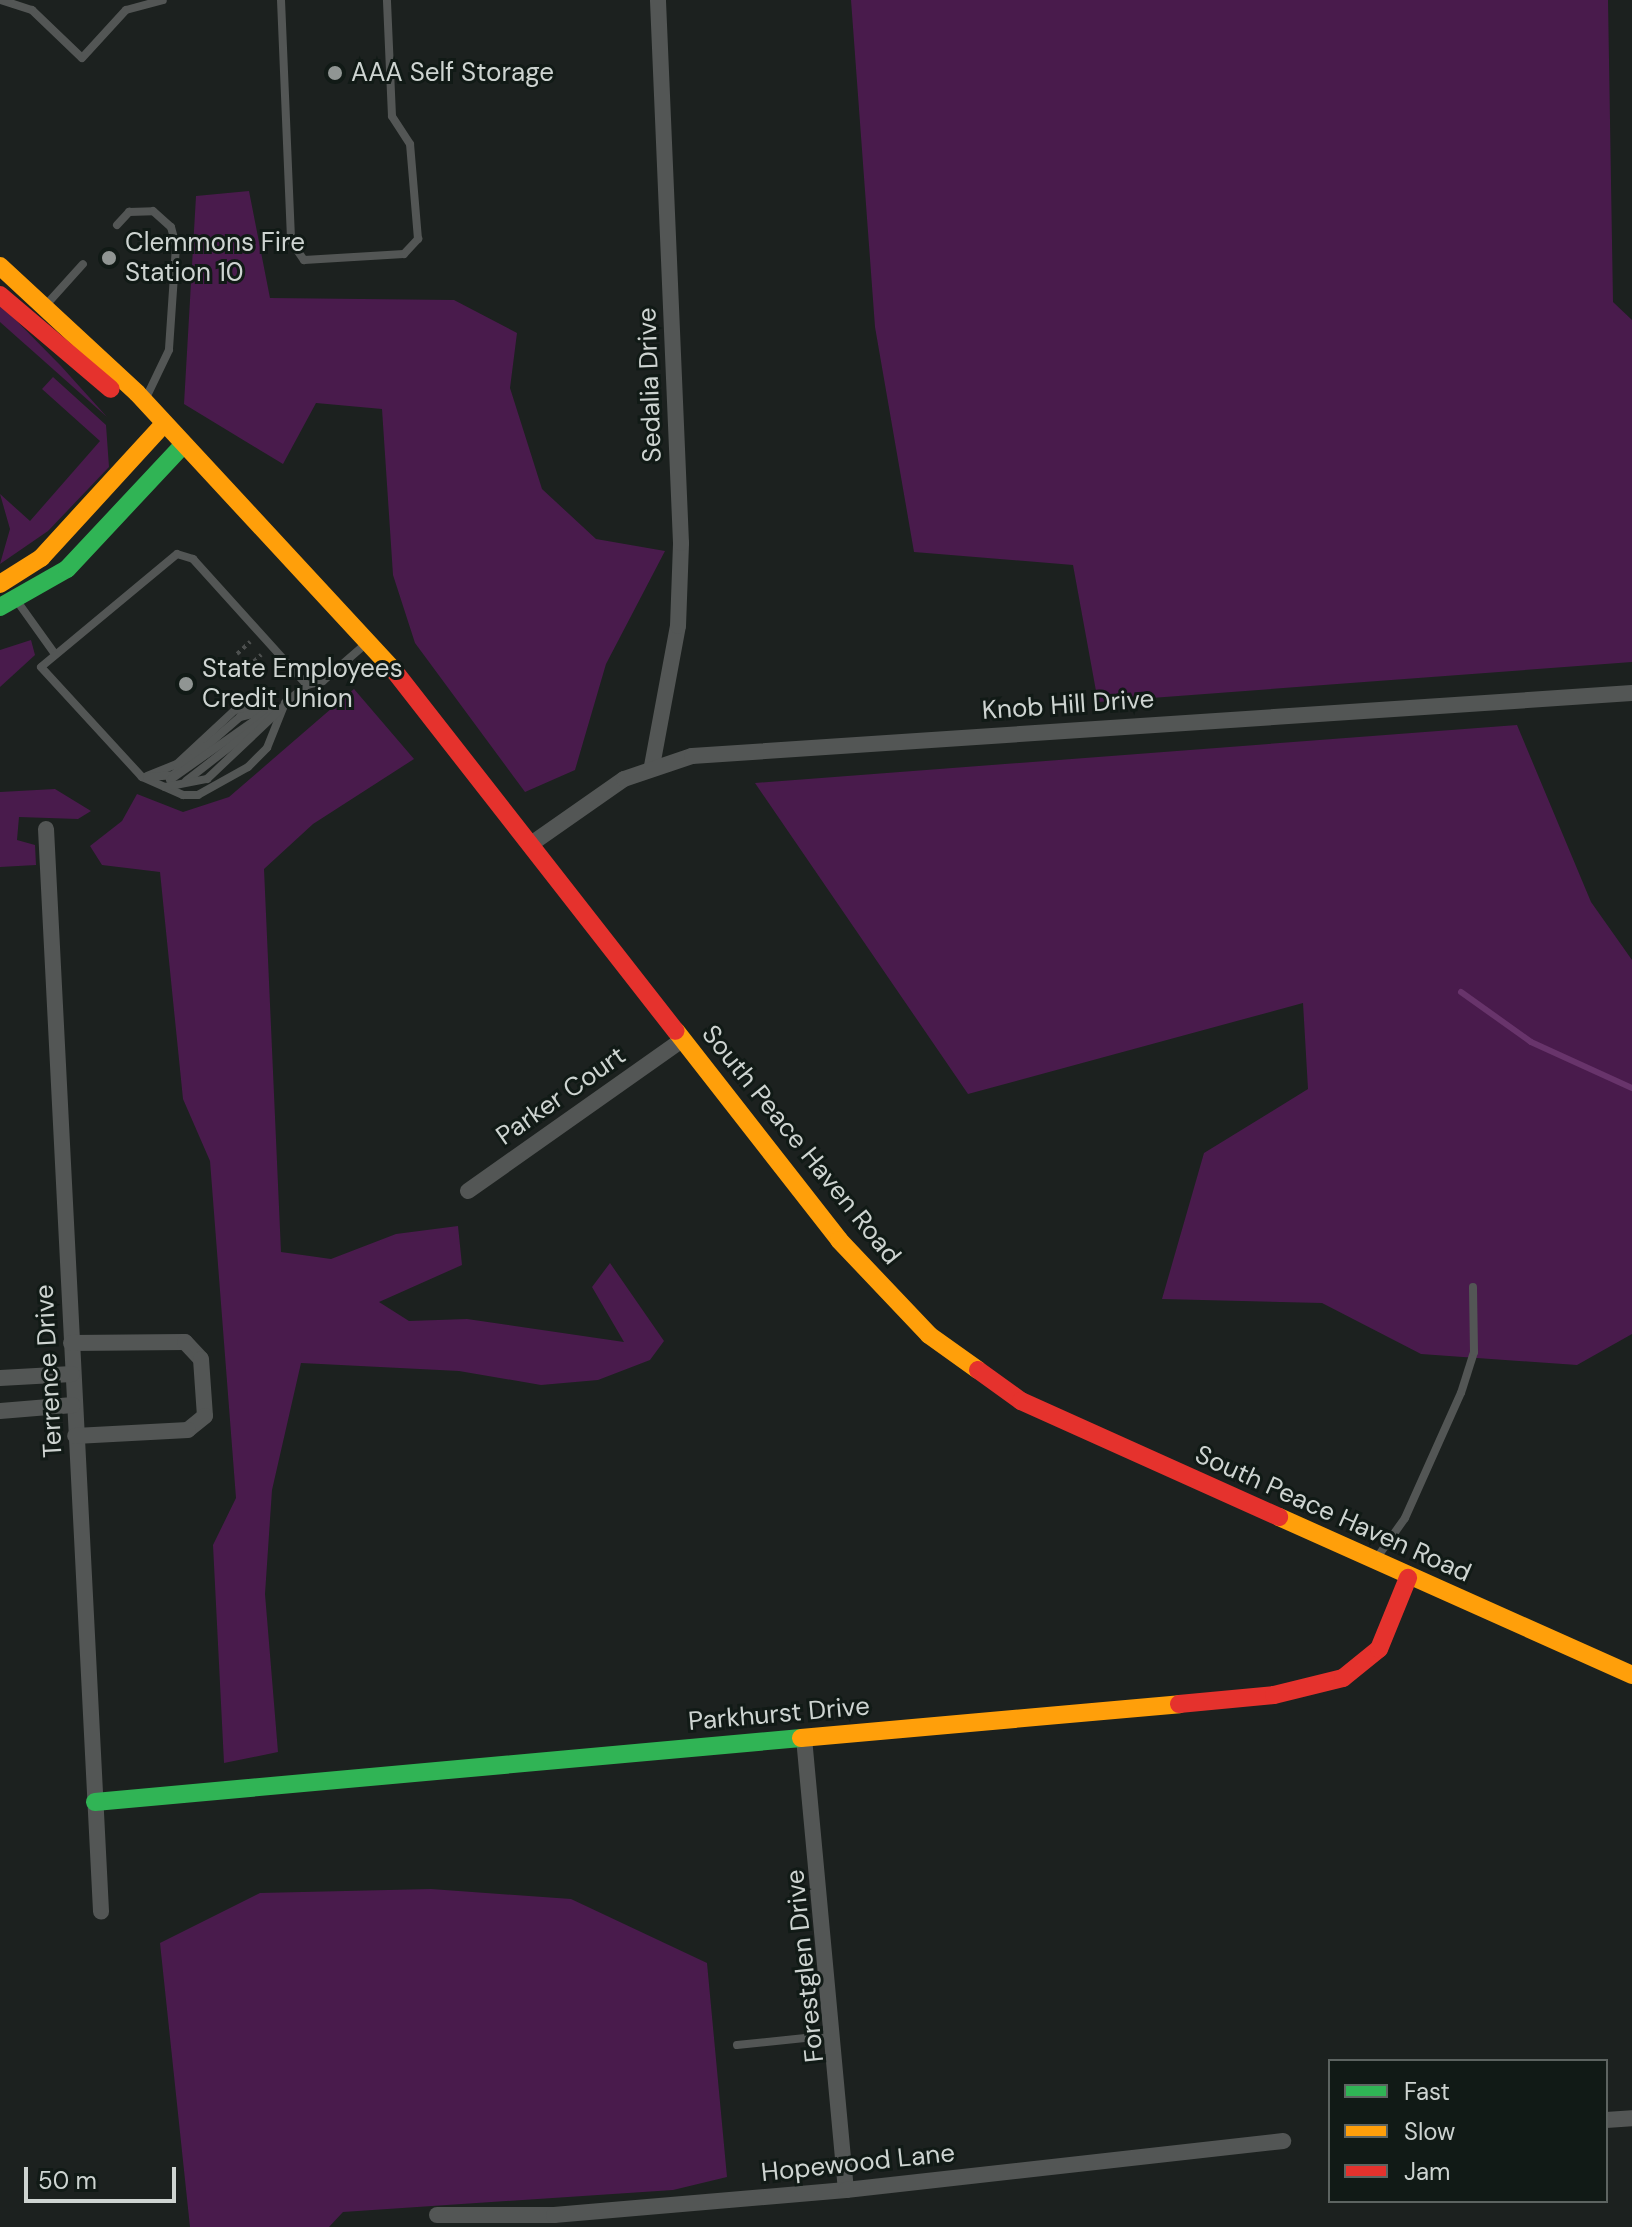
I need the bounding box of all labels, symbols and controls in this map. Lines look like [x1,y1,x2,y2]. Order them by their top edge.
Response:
place label: AAA Self Storage [351,57,554,89]
marker: AAA Self Storage [326,64,344,82]
place label: Clemmons Fire Station 10 [125,227,305,288]
marker: Clemmons Fire Station 10 [100,249,118,267]
street label: Sedalia Drive [632,307,668,463]
place label: State Employees Credit Union [202,653,403,714]
marker: State Employees Credit Union [177,675,195,693]
street label: Knob Hill Drive [981,683,1155,727]
street label: South Peace Haven Road [695,1019,907,1271]
street label: Parker Court [490,1040,632,1152]
street label: Terrence Drive [29,1284,69,1458]
street label: South Peace Haven Road [1190,1439,1476,1589]
street label: Parkhurst Drive [687,1691,871,1737]
street label: Forestglen Drive [779,1868,831,2064]
legend [1328,2059,1608,2203]
text: Fast [1404,2076,1450,2107]
text: Slow [1404,2116,1455,2147]
street label: Hopewood Lane [760,2137,956,2189]
scale bar [28,2151,180,2201]
text: Jam [1404,2156,1450,2187]
text: 50 m [38,2165,97,2196]

